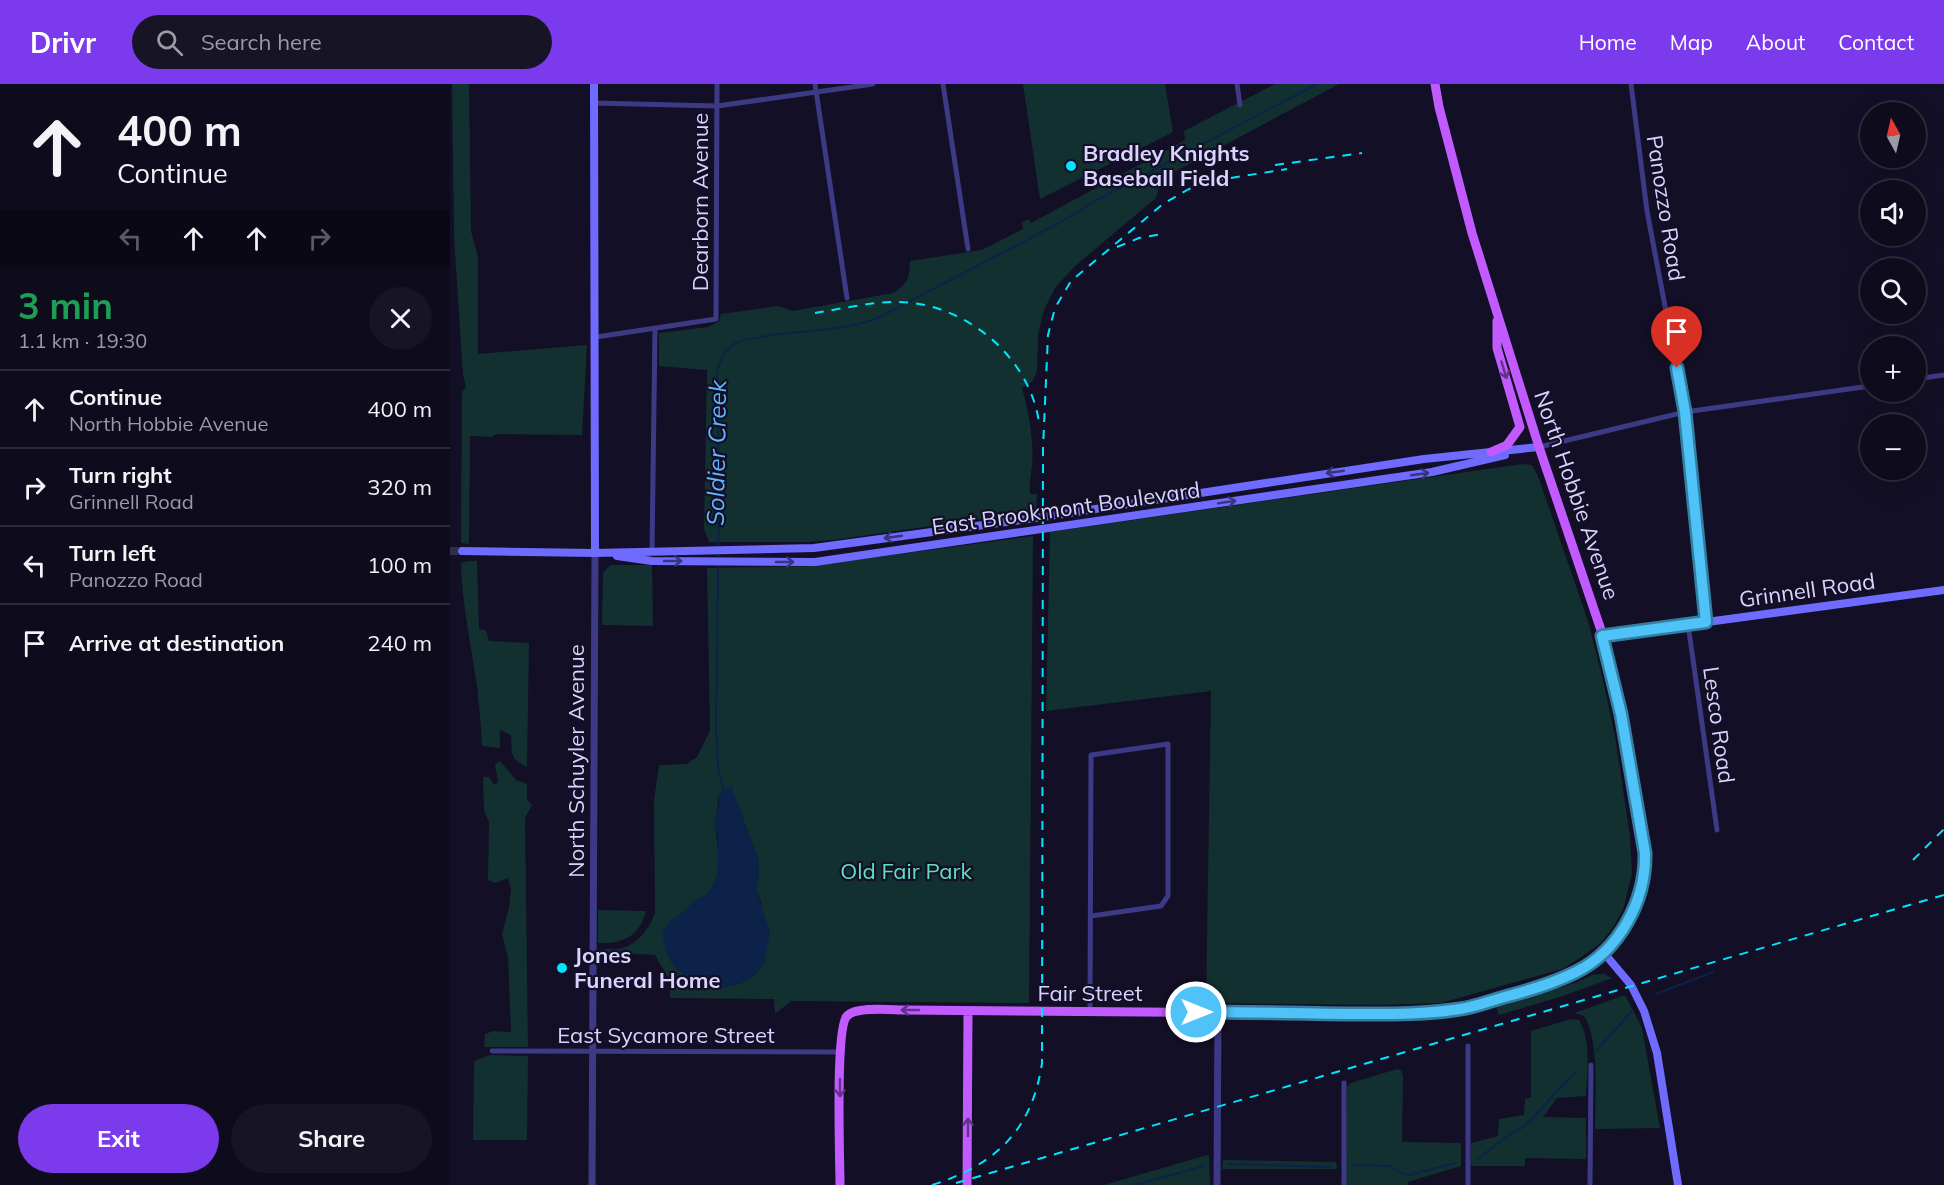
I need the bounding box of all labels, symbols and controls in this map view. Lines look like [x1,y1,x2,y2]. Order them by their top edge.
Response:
search box [132,15,552,69]
text: Drivr [30,25,96,60]
icon: search [153,26,186,59]
text: Search here [201,28,322,56]
text: Home [1579,29,1637,55]
text: Map [1670,29,1713,55]
text: About [1746,29,1805,55]
text: Contact [1838,29,1914,55]
north arrow [1860,102,1926,168]
map controls [1860,102,1926,480]
text: 400 m [117,104,242,157]
icon: ahead [18,108,96,186]
street label: Dearborn Avenue [686,113,714,291]
street label: Panozzo Road [1641,133,1691,283]
place label: Bradley Knights Baseball Field [1083,139,1250,192]
text: Continue [117,156,228,190]
marker: Bradley Knights Baseball Field [1064,159,1078,173]
button: sound [1860,180,1926,246]
icon: left [114,222,147,255]
icon: ahead [177,222,210,255]
icon: ahead [240,222,273,255]
icon: right [303,222,336,255]
button: search [1860,258,1926,324]
text: 3 min [18,283,113,328]
button: close [369,287,432,350]
pin [1651,306,1702,368]
icon: arrive [1660,315,1693,348]
text: 1.1 km · 19:30 [18,328,147,353]
button: + [1860,336,1926,402]
one-way arrow [1499,360,1510,379]
water label: Soldier Creek [700,379,732,526]
text: Continue [69,383,162,411]
street label: North Hobbie Avenue [1528,387,1626,603]
icon: ahead [18,393,51,426]
text: 400 m [367,395,432,423]
text: North Hobbie Avenue [69,411,268,436]
button: − [1860,414,1926,480]
text: Turn right [69,461,172,489]
one-way arrow [1325,467,1345,478]
one-way arrow [1410,468,1429,479]
icon: right [18,471,51,504]
text: 320 m [367,473,432,501]
street label: East Brookmont Boulevard [930,475,1202,541]
text: Grinnell Road [69,489,194,514]
one-way arrow [1217,496,1237,507]
one-way arrow [883,532,903,543]
text: Turn left [69,539,156,567]
icon: left [18,549,51,582]
text: 100 m [367,551,432,579]
one-way arrow [662,555,682,567]
one-way arrow [774,556,794,568]
text: Panozzo Road [69,567,203,592]
street label: Grinnell Road [1737,567,1877,613]
icon: arrive [18,627,51,660]
text: Arrive at destination [69,629,284,657]
text: 240 m [367,629,432,657]
street label: North Schuyler Avenue [562,644,590,878]
street label: Lesco Road [1697,665,1741,785]
park label: Old Fair Park [840,857,972,885]
place label: Jones Funeral Home [574,941,721,994]
marker: Jones Funeral Home [555,961,569,975]
street label: Fair Street [1038,979,1143,1007]
position arrow [1164,980,1228,1044]
one-way arrow [900,1004,920,1016]
street label: East Sycamore Street [557,1021,775,1049]
one-way arrow [834,1077,846,1097]
button: Exit [18,1104,219,1173]
button: Share [231,1104,432,1173]
one-way arrow [962,1117,974,1137]

